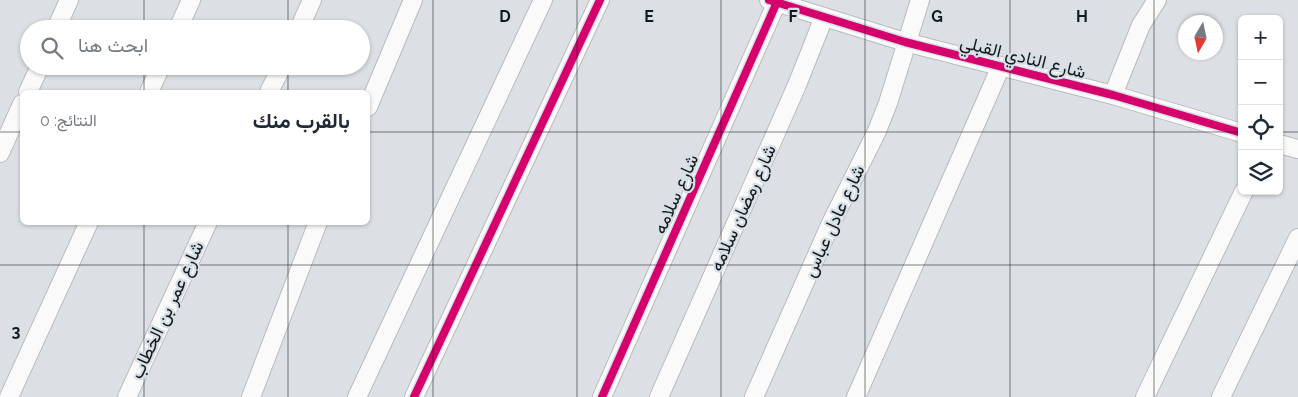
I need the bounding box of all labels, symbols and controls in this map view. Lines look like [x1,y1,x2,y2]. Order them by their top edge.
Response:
text: D [499,7,511,26]
text: E [644,7,654,26]
text: F [788,7,798,26]
text: G [931,7,943,26]
text: H [1076,7,1088,26]
north arrow [1178,15,1223,60]
map controls [1238,15,1283,195]
button: + [1238,15,1283,60]
search box [20,20,370,75]
street label: شارع النادي القبلي [957,31,1088,87]
icon: search [38,34,66,62]
text: ابحث هنا [78,34,148,56]
button: − [1238,60,1283,105]
button: locate [1238,105,1283,150]
text: بالقرب منك [253,108,350,133]
text: النتائج: 0 [40,111,97,130]
street label: شارع رمضان سلامه [705,141,782,275]
button: layers [1238,150,1283,195]
street label: شارع سلامه [649,151,704,238]
street label: شارع عادل عباس [798,161,870,281]
street label: شارع عمر بن الخطاب [126,238,209,383]
text: 3 [12,322,21,341]

